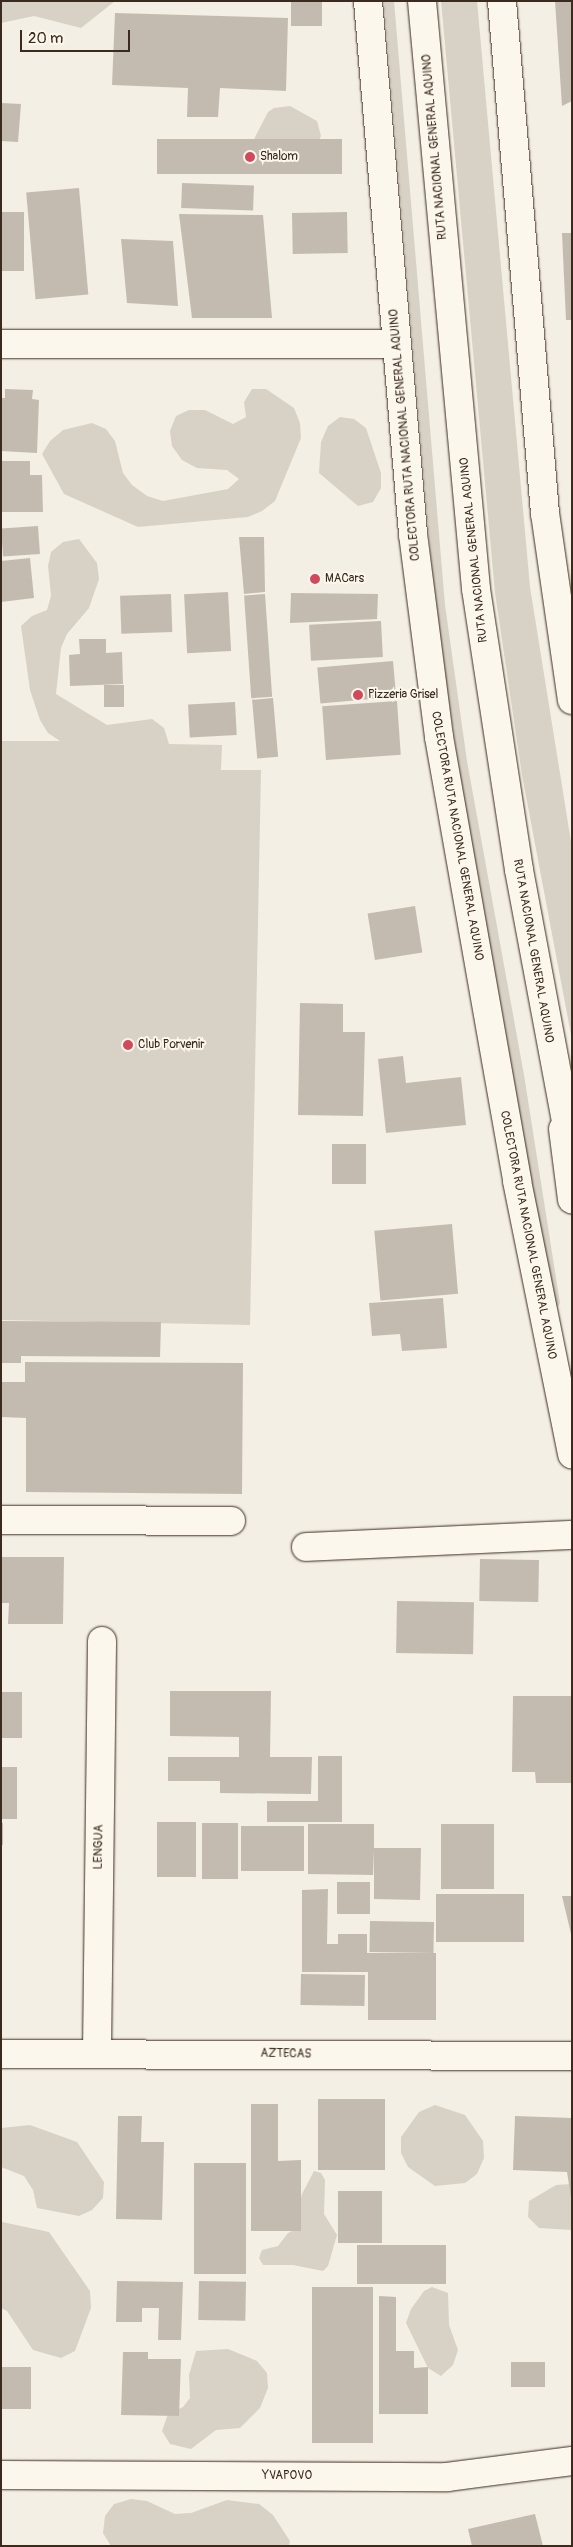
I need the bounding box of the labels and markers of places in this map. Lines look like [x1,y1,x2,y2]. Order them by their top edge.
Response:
place label: Shalom [260,150,298,164]
marker: Shalom [244,151,256,163]
place label: MACars [325,572,364,586]
marker: MACars [309,573,321,585]
place label: Pizzeria Grisel [368,688,438,702]
marker: Pizzeria Grisel [352,689,364,701]
place label: Club Porvenir [138,1038,204,1052]
marker: Club Porvenir [122,1039,134,1051]

